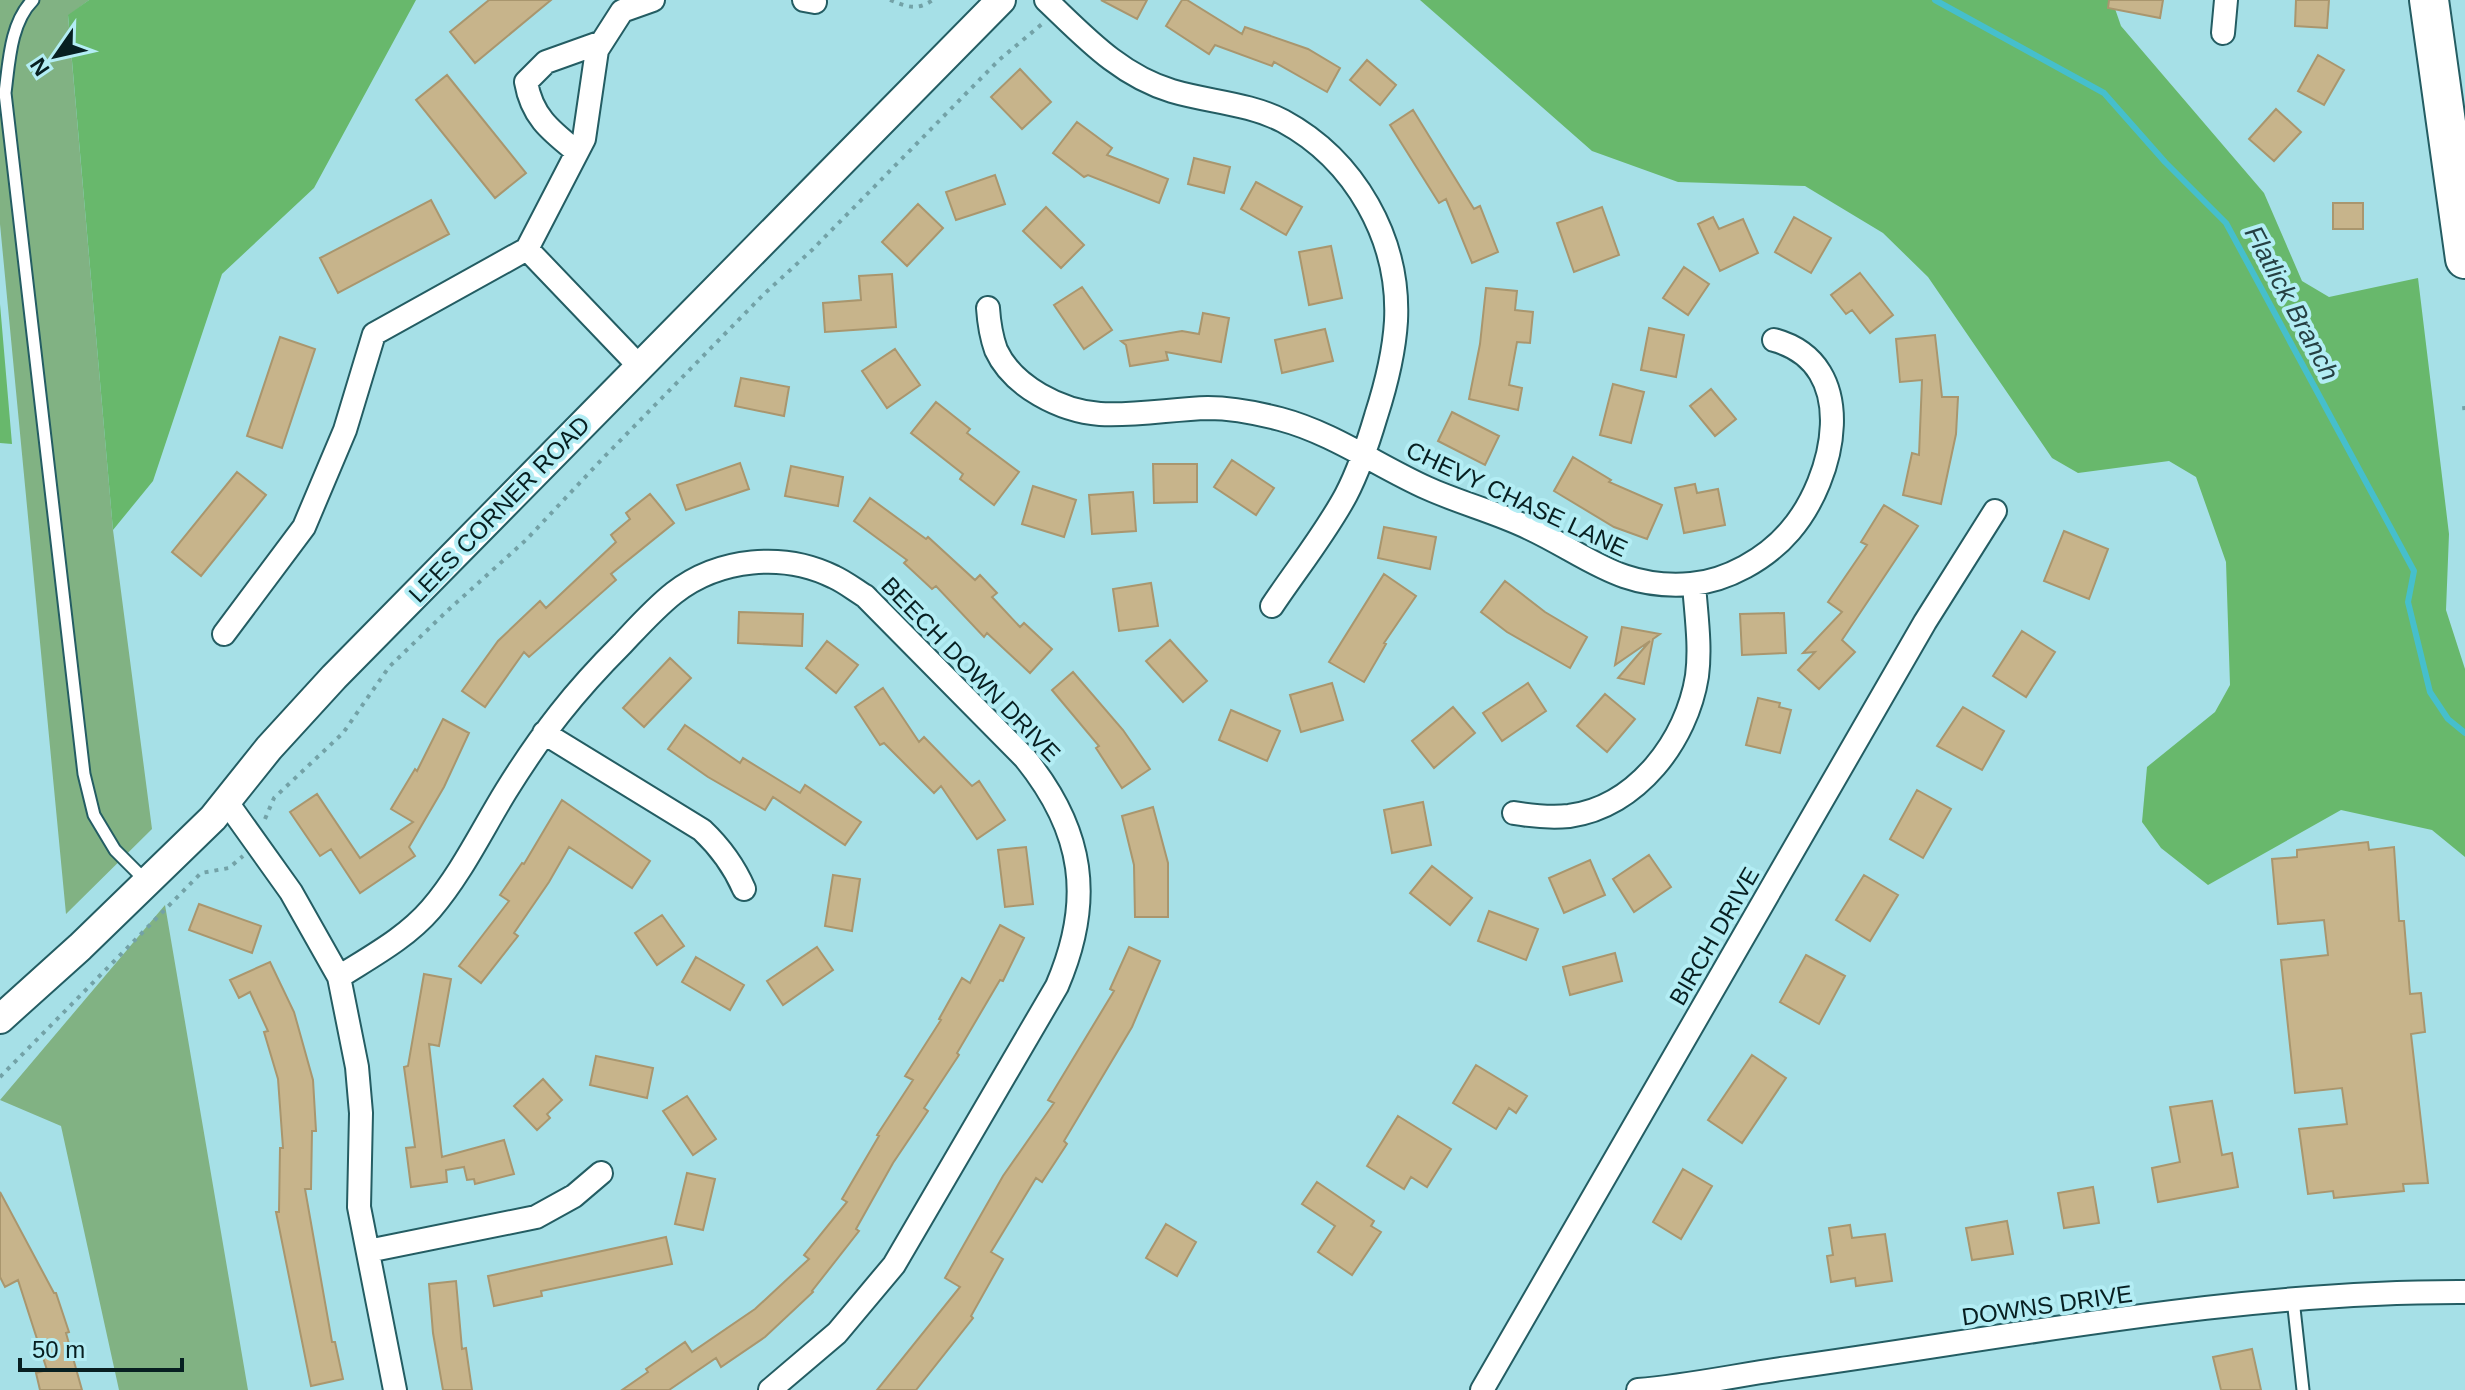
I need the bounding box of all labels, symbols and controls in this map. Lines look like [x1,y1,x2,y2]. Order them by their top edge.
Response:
north arrow [16,16,96,96]
text: N [25,53,55,80]
water label: Flatlick Branch [2239,221,2345,385]
street label: LEES CORNER ROAD [403,410,595,608]
street label: CHEVY CHASE LANE [1402,436,1632,562]
street label: BEECH DOWN DRIVE [876,571,1066,767]
street label: BIRCH DRIVE [1664,862,1764,1010]
street label: DOWNS DRIVE [1960,1280,2134,1330]
scale bar [20,1322,182,1372]
text: 50 m [32,1336,85,1363]

